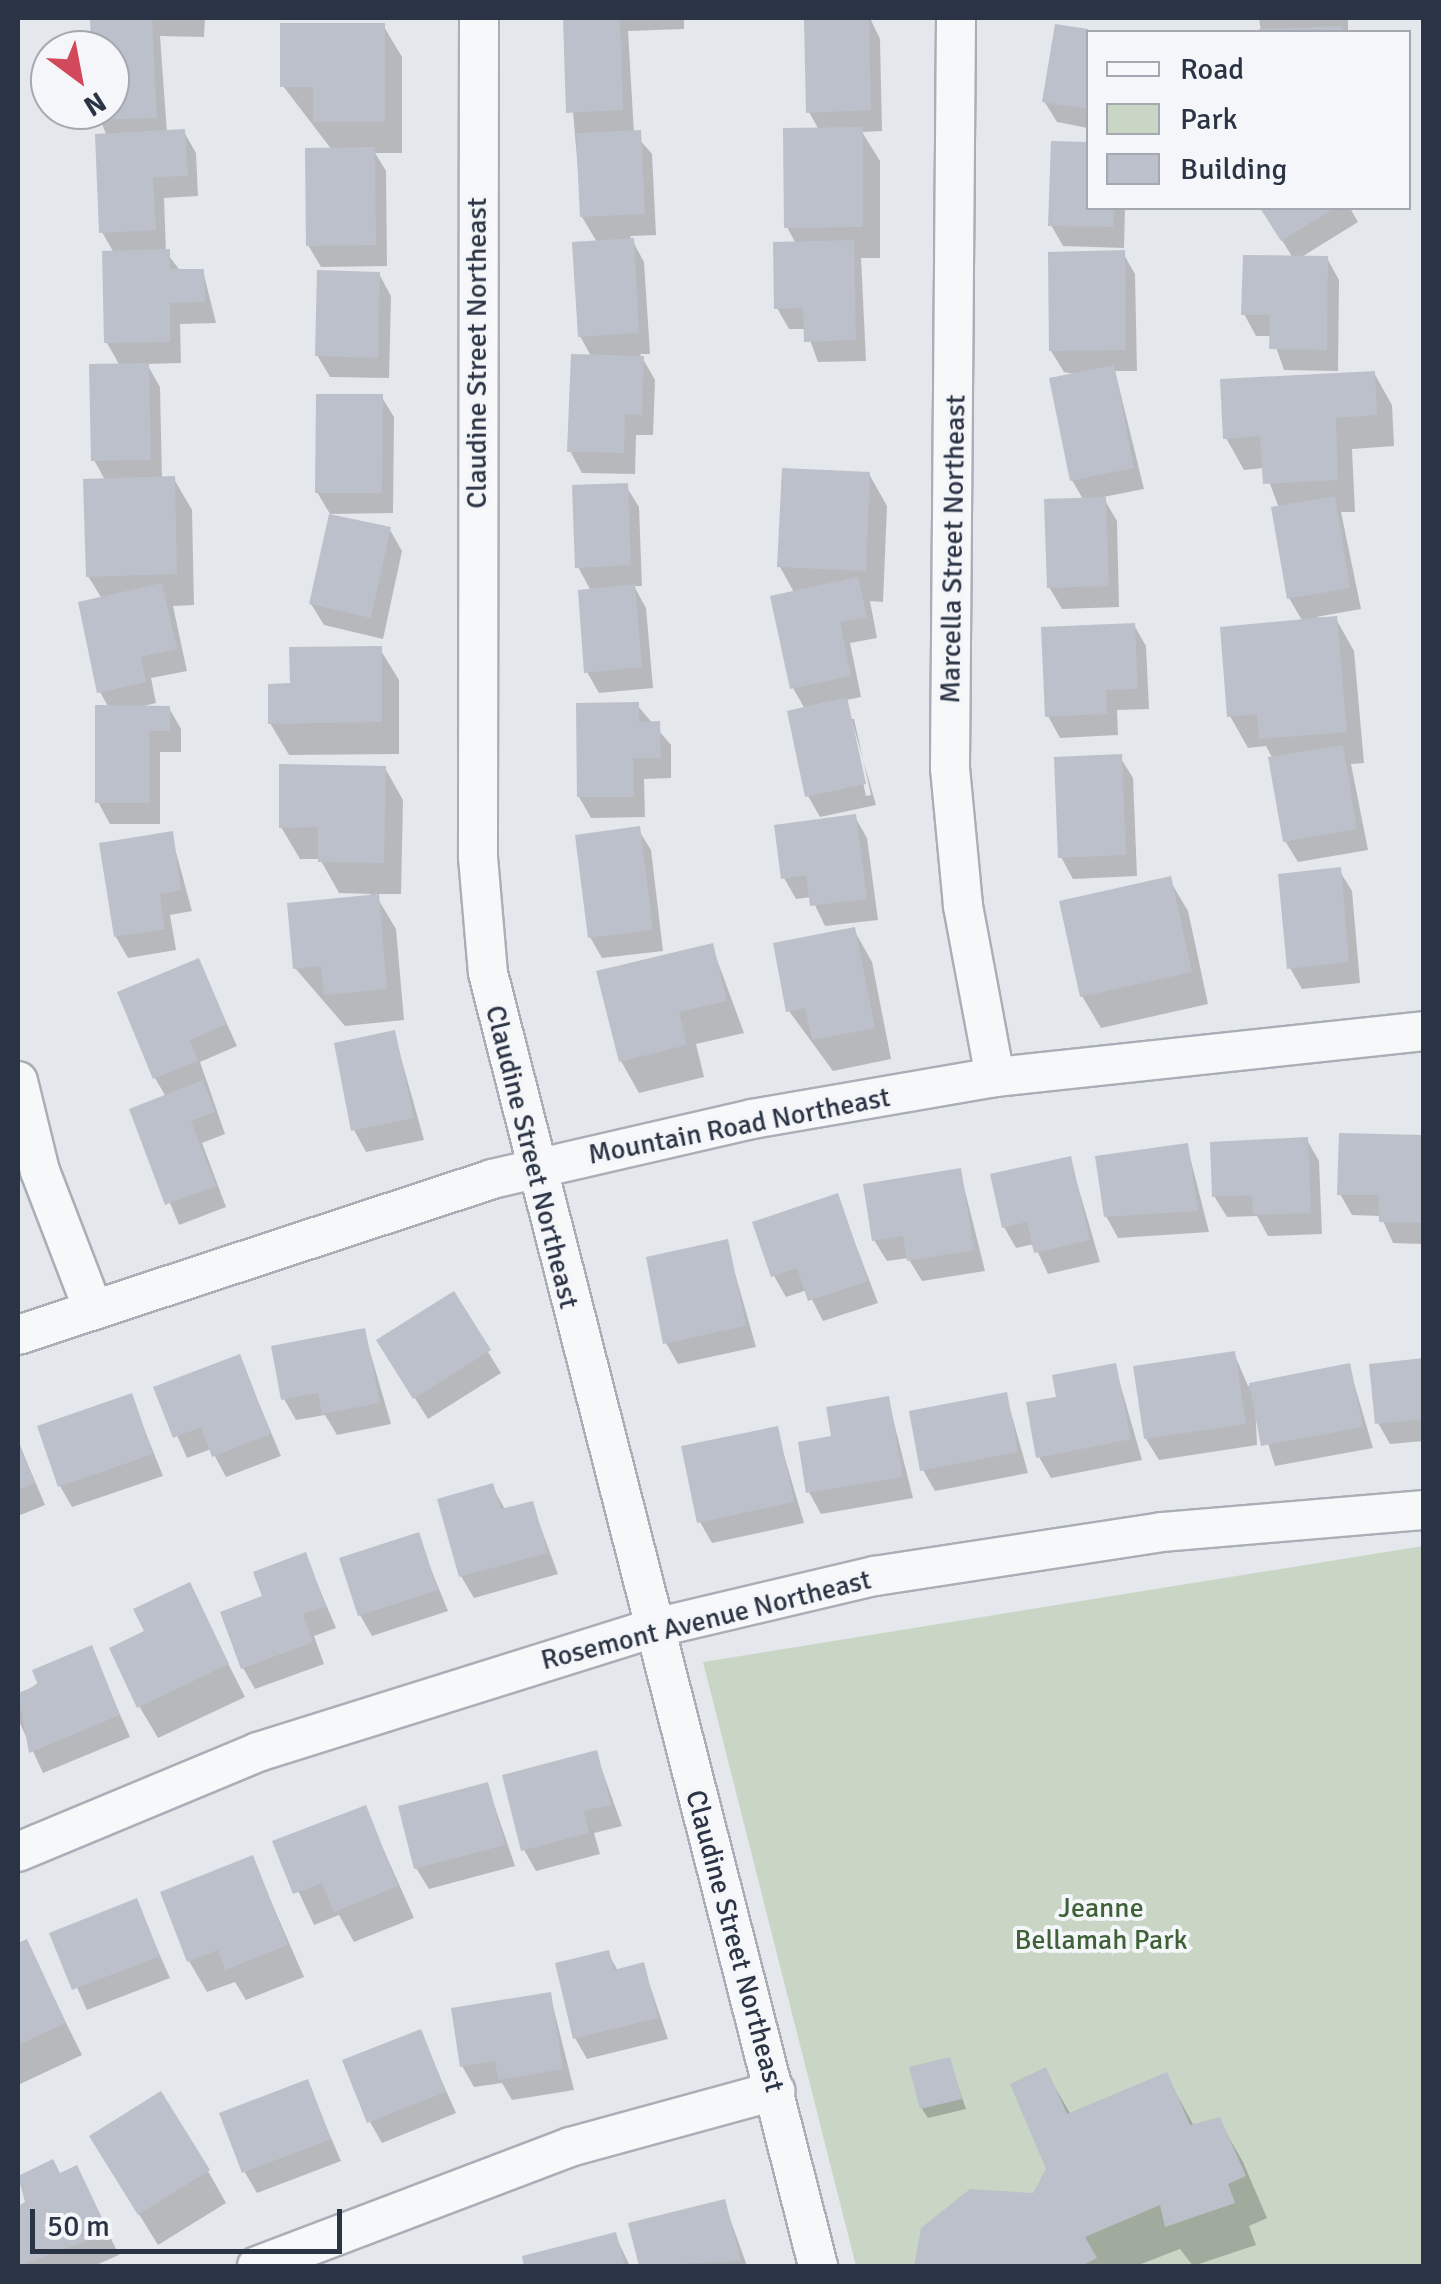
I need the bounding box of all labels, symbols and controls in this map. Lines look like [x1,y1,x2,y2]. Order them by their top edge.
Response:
north arrow [30,30,130,130]
legend [1086,30,1411,210]
text: Road [1180,51,1244,88]
text: N [78,84,112,123]
text: Park [1180,101,1238,138]
text: Building [1180,151,1287,188]
street label: Claudine Street Northeast [460,197,494,509]
street label: Marcella Street Northeast [934,394,972,704]
street label: Claudine Street Northeast [478,1002,586,1312]
street label: Mountain Road Northeast [585,1080,893,1172]
street label: Rosemont Avenue Northeast [538,1563,874,1677]
street label: Claudine Street Northeast [678,1786,792,2096]
park label: Jeanne Bellamah Park [1014,1891,1188,1957]
scale bar [35,2189,348,2251]
text: 50 m [47,2208,110,2245]

